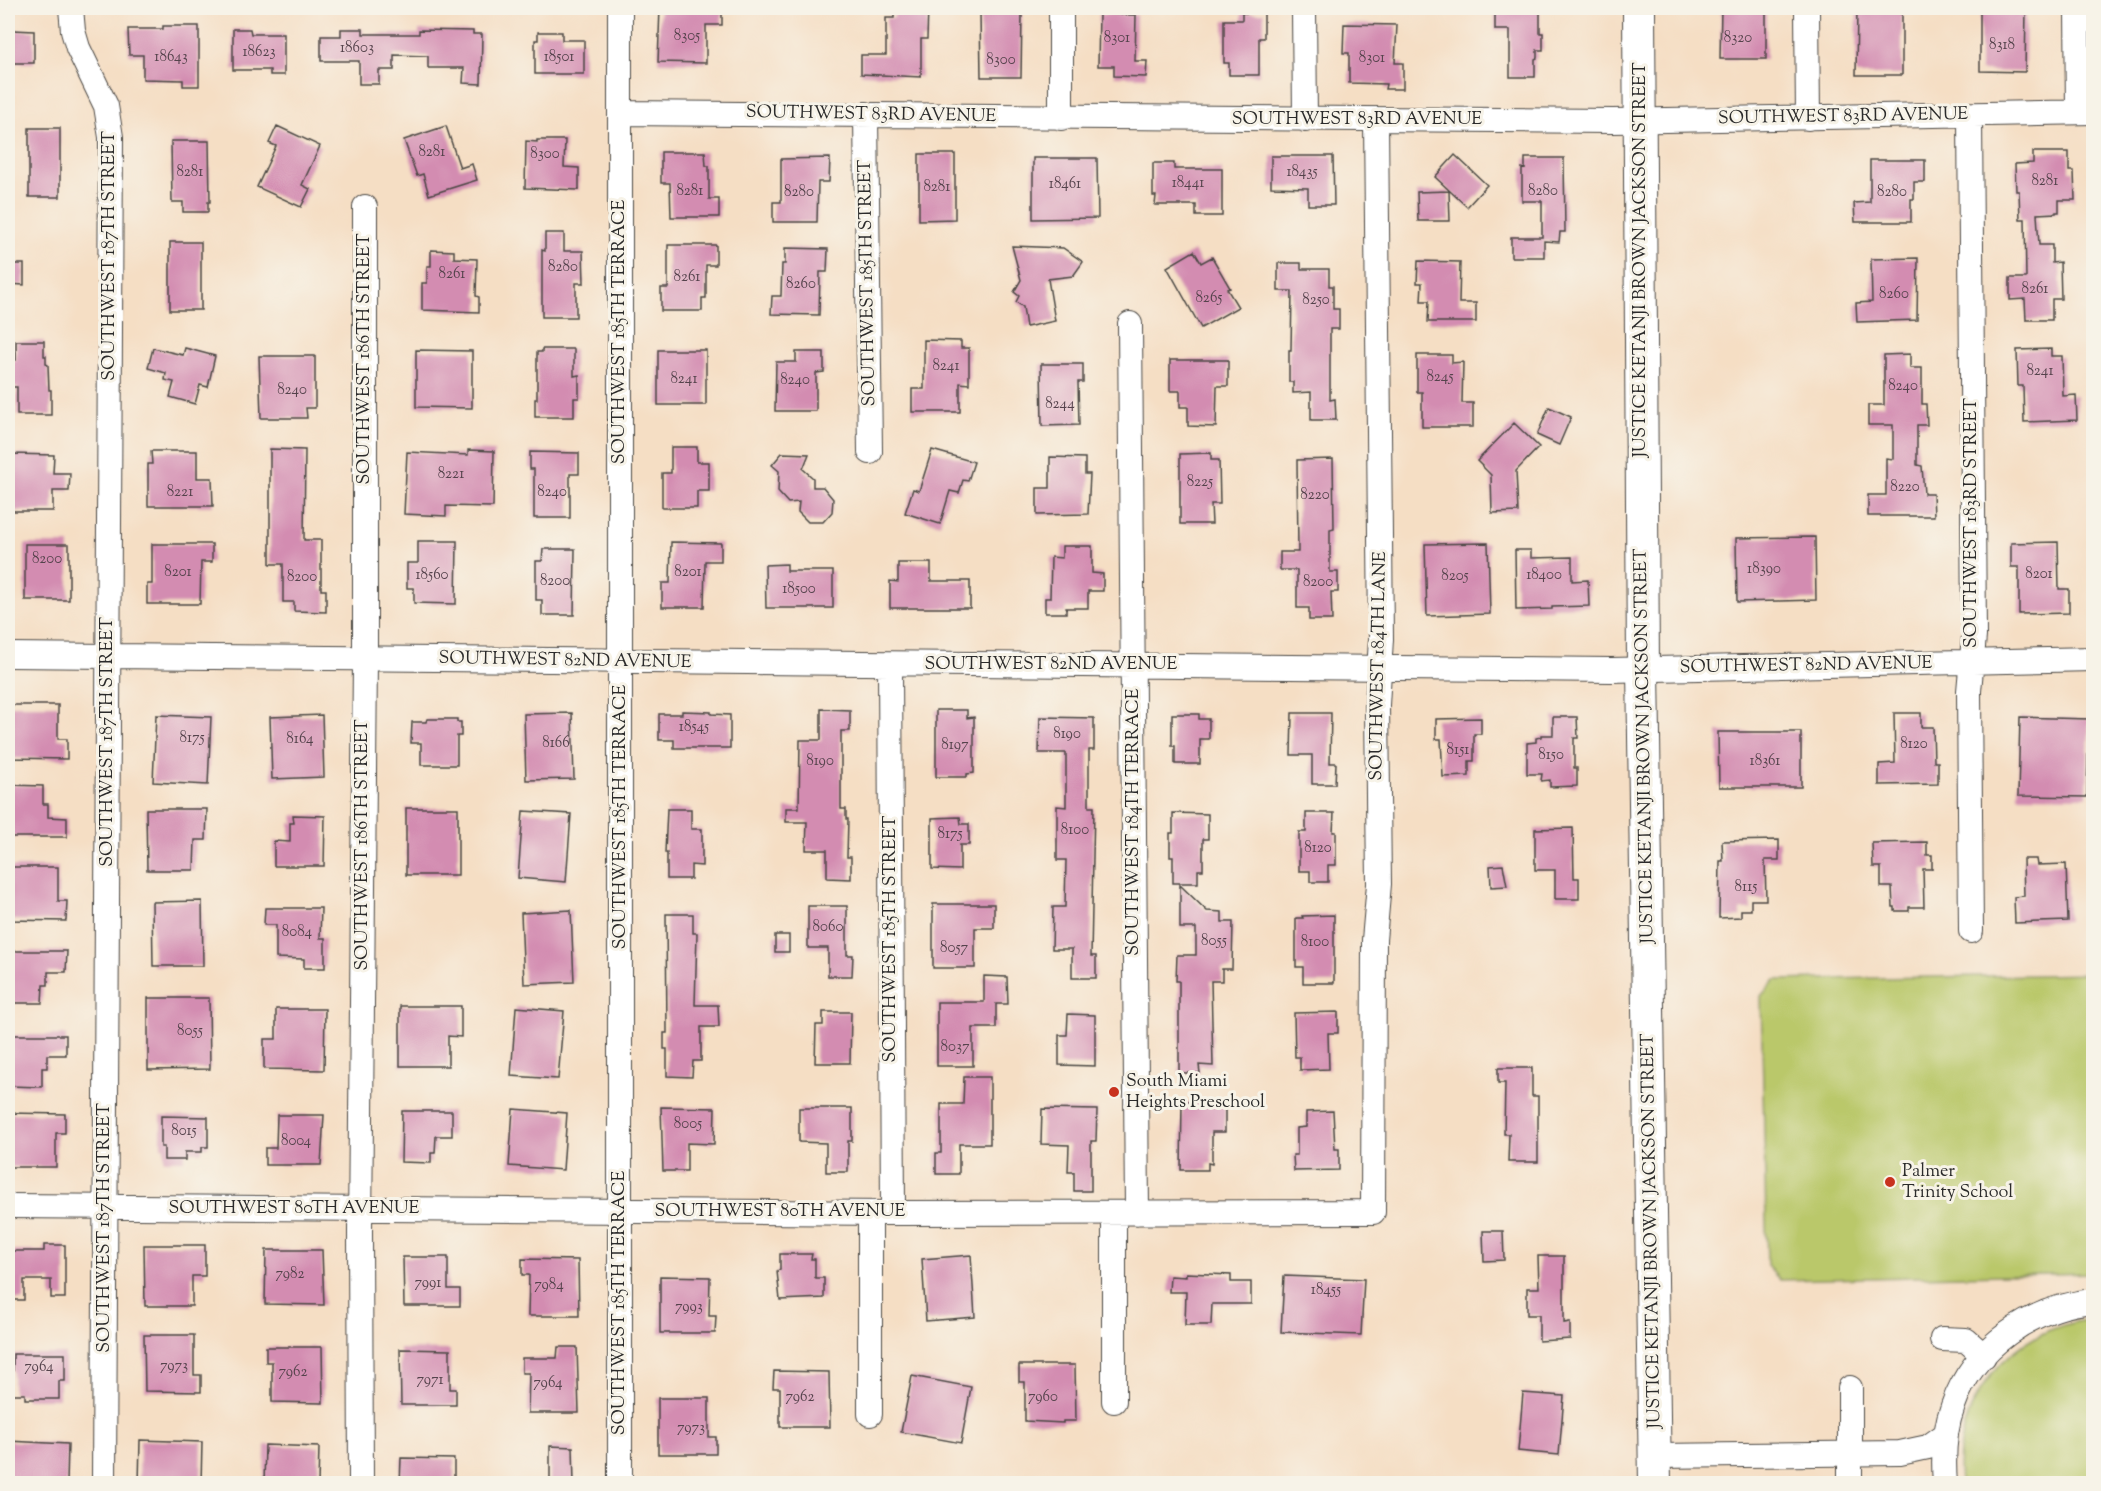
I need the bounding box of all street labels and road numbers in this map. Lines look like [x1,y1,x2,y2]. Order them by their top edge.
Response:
street label: JUSTICE KETANJI BROWN JACKSON STREET [1628,62,1654,459]
street label: SOUTHWEST 83RD AVENUE [746,100,997,130]
street label: SOUTHWEST 83RD AVENUE [1718,102,1969,132]
street label: SOUTHWEST 83RD AVENUE [1232,107,1482,133]
street label: SOUTHWEST 187TH STREET [97,131,123,381]
street label: SOUTHWEST 185TH STREET [853,159,883,407]
street label: SOUTHWEST 185TH TERRACE [607,200,633,464]
street label: SOUTHWEST 186TH STREET [352,233,378,485]
street label: SOUTHWEST 183RD STREET [1959,398,1985,648]
street label: JUSTICE KETANJI BROWN JACKSON STREET [1629,548,1661,945]
street label: SOUTHWEST 184TH LANE [1364,551,1394,781]
street label: SOUTHWEST 187TH STREET [95,617,121,867]
street label: SOUTHWEST 82ND AVENUE [438,646,692,676]
street label: SOUTHWEST 82ND AVENUE [1679,651,1933,681]
street label: SOUTHWEST 82ND AVENUE [925,652,1178,678]
street label: SOUTHWEST 185TH TERRACE [608,685,634,949]
street label: SOUTHWEST 184TH TERRACE [1121,688,1147,956]
street label: SOUTHWEST 186TH STREET [350,719,376,971]
street label: SOUTHWEST 185TH STREET [878,815,904,1062]
street label: JUSTICE KETANJI BROWN JACKSON STREET [1636,1033,1668,1430]
street label: SOUTHWEST 187TH STREET [92,1103,118,1353]
street label: SOUTHWEST 185TH TERRACE [607,1171,633,1435]
street label: SOUTHWEST 80TH AVENUE [169,1196,420,1222]
street label: SOUTHWEST 80TH AVENUE [655,1199,906,1225]

